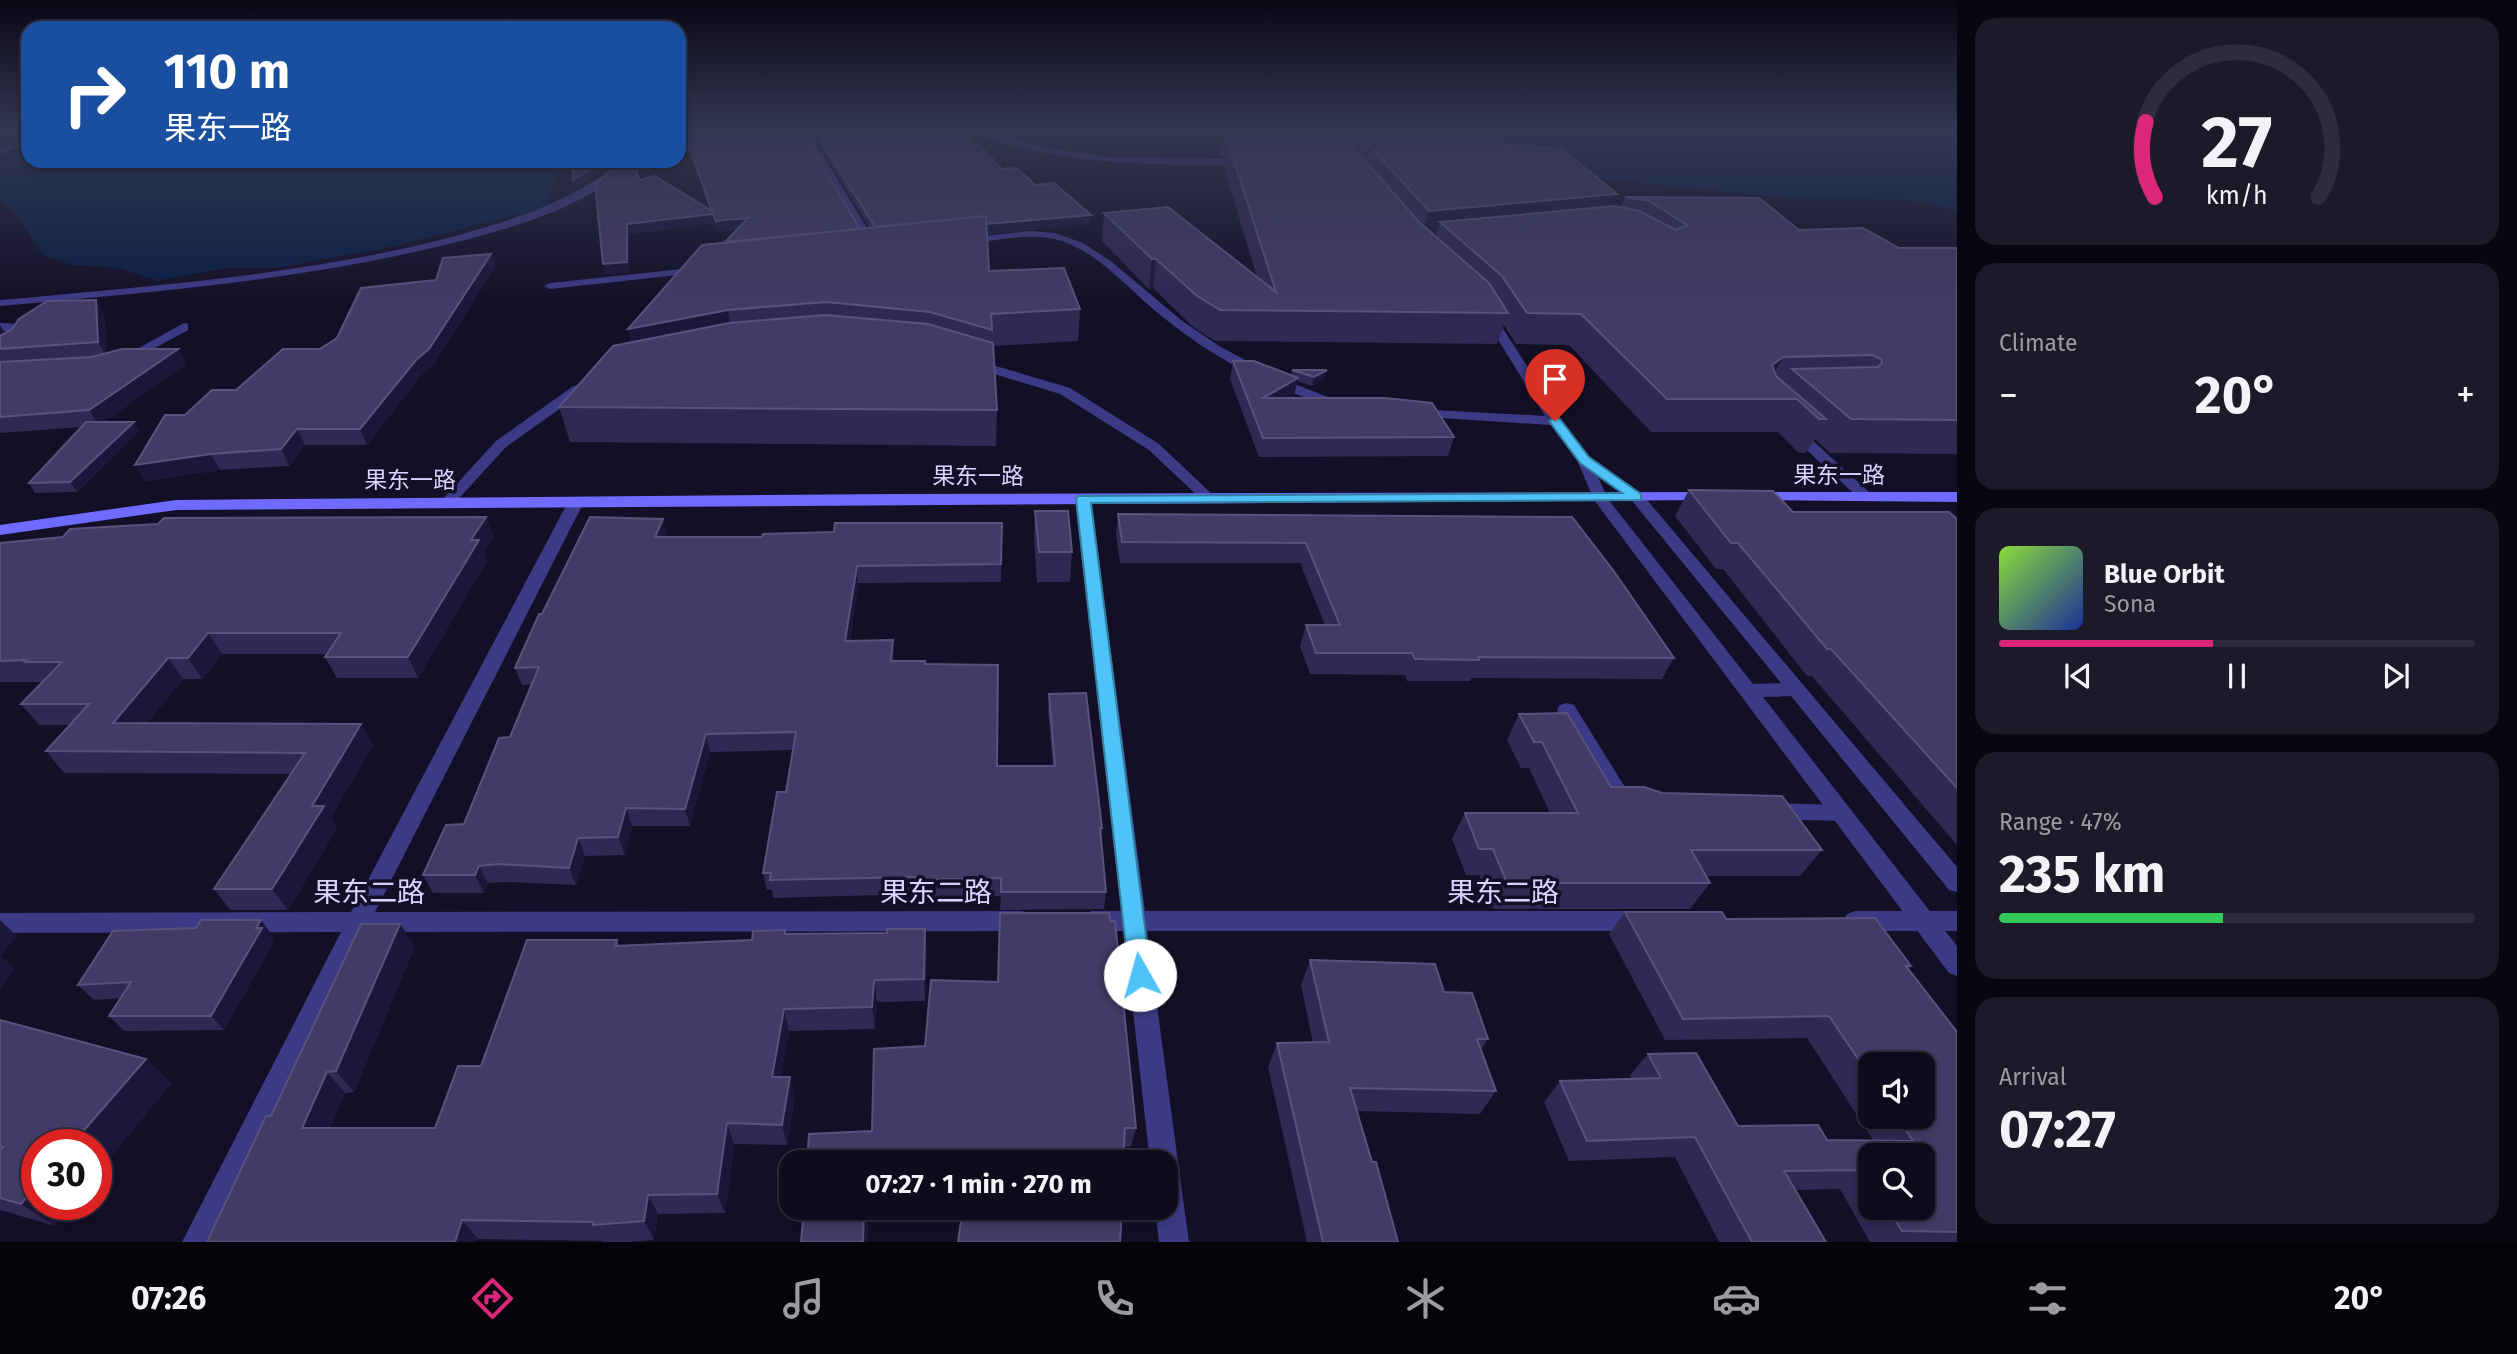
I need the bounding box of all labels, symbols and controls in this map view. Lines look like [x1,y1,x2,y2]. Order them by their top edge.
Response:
text: 110 m [164,42,290,101]
icon: right [49,49,140,140]
text: 27 [2202,100,2272,187]
text: 果东一路 [164,109,292,147]
text: km/h [2206,181,2268,211]
text: Climate [1999,329,2078,357]
pin [1525,349,1585,421]
icon: arrive [1536,360,1574,398]
text: 20° [2195,364,2279,427]
text: − [1999,372,2018,418]
text: + [2456,372,2475,418]
street label: 果东一路 [1793,461,1885,489]
street label: 果东一路 [932,462,1024,490]
street label: 果东一路 [364,466,456,494]
text: Blue Orbit [2104,559,2224,590]
text: Sona [2104,590,2156,618]
icon: previous [2059,657,2097,695]
icon: pause [2218,657,2256,695]
icon: next [2377,657,2415,695]
text: Range · 47% [1999,808,2122,836]
text: 235 km [1999,843,2166,906]
street label: 果东二路 [313,876,425,909]
street label: 果东二路 [880,876,992,909]
street label: 果东二路 [1447,876,1559,909]
position arrow [1103,938,1177,1012]
map controls [1858,1052,1935,1220]
button: sound [1858,1052,1935,1129]
text: Arrival [1999,1063,2066,1091]
text: 07:27 [1999,1098,2116,1161]
speed limit sign: 30 [21,1129,112,1220]
button: search [1858,1143,1935,1220]
text: 07:27 · 1 min · 270 m [865,1169,1092,1200]
icon: directions [468,1274,517,1323]
icon: music [779,1274,828,1323]
icon: phone [1090,1274,1139,1323]
icon: climate [1401,1274,1450,1323]
icon: car [1712,1274,1761,1323]
icon: filters [2023,1274,2072,1323]
text: 07:26 [131,1279,206,1317]
text: 20° [2334,1279,2386,1317]

